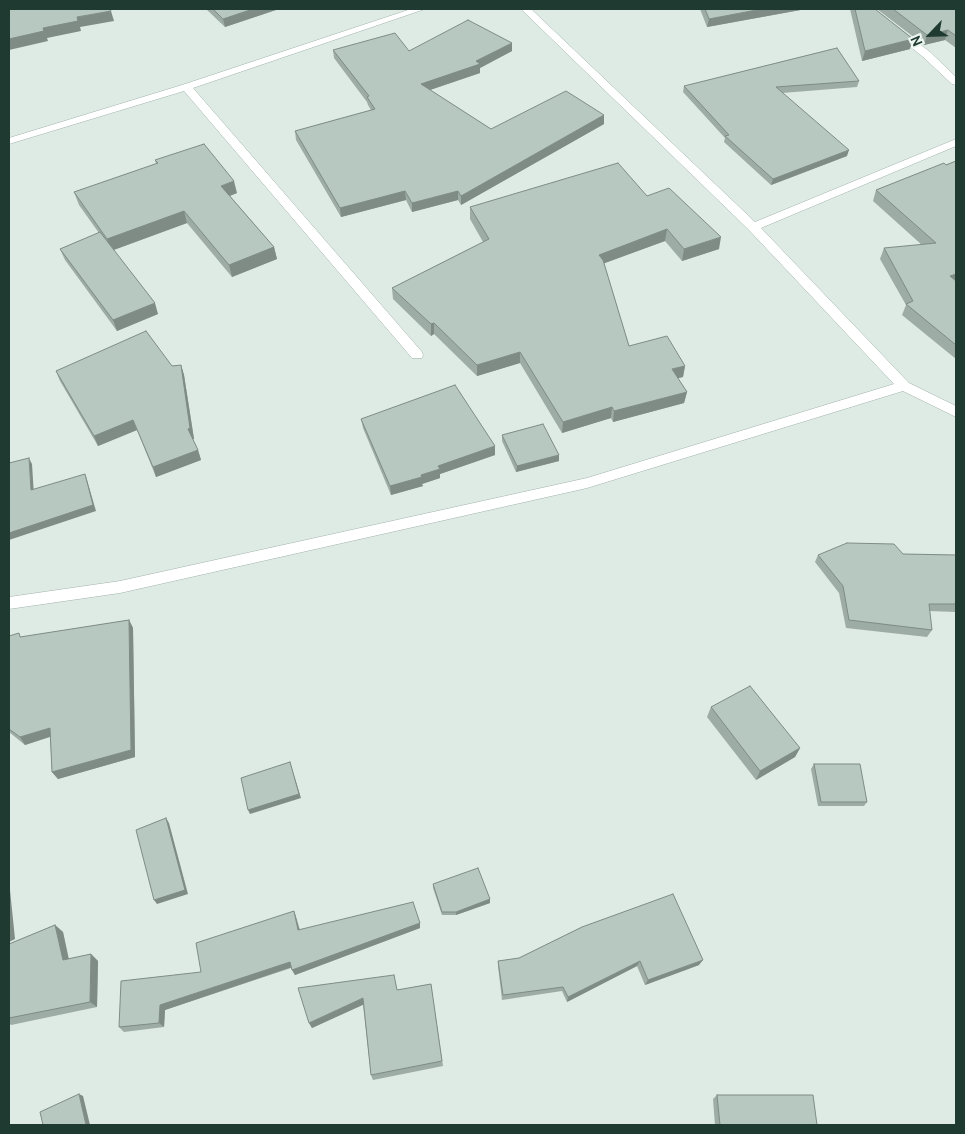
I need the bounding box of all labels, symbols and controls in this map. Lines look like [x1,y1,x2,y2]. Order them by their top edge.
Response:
north arrow [905,10,955,60]
text: N [906,33,927,49]

